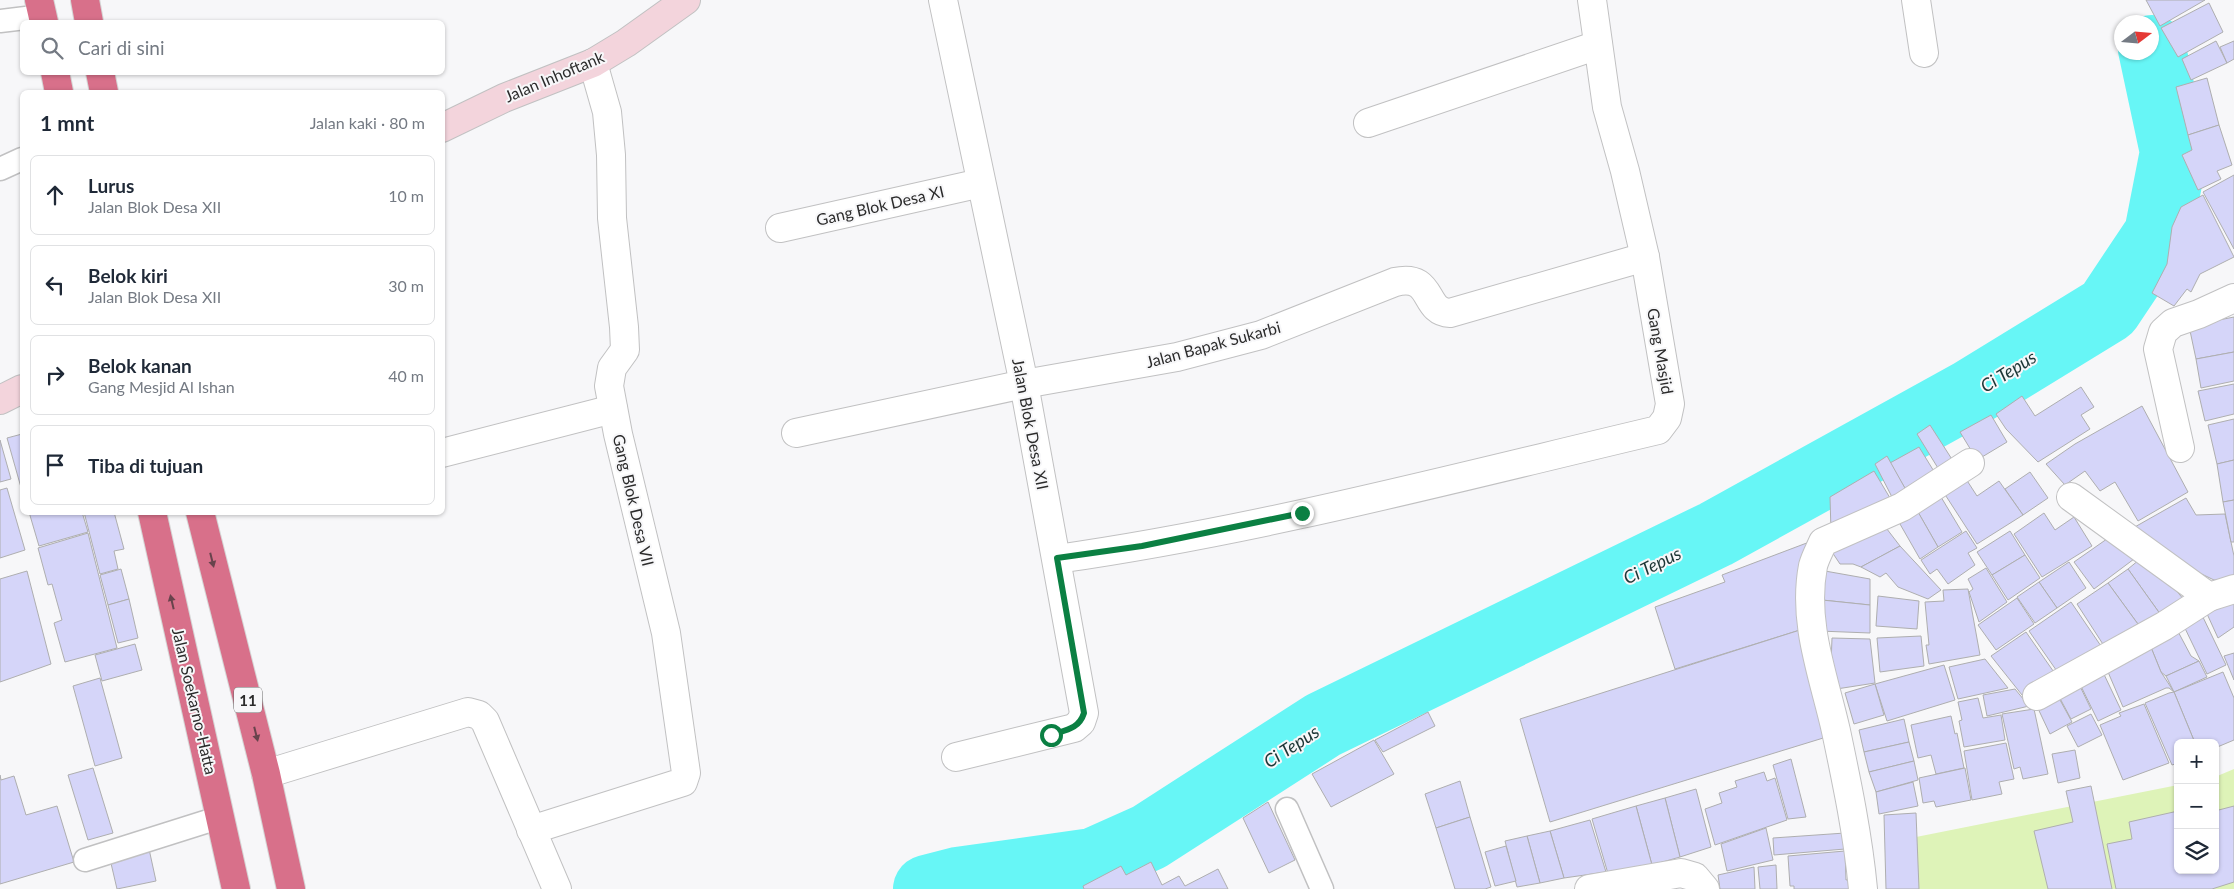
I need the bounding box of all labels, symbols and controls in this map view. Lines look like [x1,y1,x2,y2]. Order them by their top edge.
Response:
north arrow [2114,15,2159,60]
search box [20,20,445,75]
icon: search [38,34,66,62]
text: Cari di sini [78,36,165,59]
street label: Jalan Inhoftank [501,46,607,105]
text: 1 mnt [40,110,94,135]
text: Jalan kaki · 80 m [310,113,425,132]
text: Lurus [88,174,134,197]
icon: ahead [41,181,69,209]
street label: Gang Blok Desa XI [814,181,946,229]
text: 10 m [388,186,424,205]
text: Jalan Blok Desa XII [88,197,221,216]
text: Belok kiri [88,264,168,287]
icon: left [41,271,69,299]
text: 30 m [388,276,424,295]
text: Jalan Blok Desa XII [88,287,221,306]
street label: Gang Masjid [1644,306,1678,396]
street label: Jalan Bapak Sukarbi [1144,317,1282,371]
water label: Ci Tepus [1976,345,2040,397]
text: Belok kanan [88,354,192,377]
street label: Jalan Blok Desa XII [1009,357,1053,491]
icon: right [41,361,69,389]
text: 40 m [388,366,424,385]
text: Gang Mesjid Al Ishan [88,377,235,396]
street label: Gang Blok Desa VII [610,432,658,568]
icon: arrive [41,451,69,479]
text: Tiba di tujuan [88,454,203,477]
route end [1291,502,1314,525]
water label: Ci Tepus [1619,542,1685,588]
one-way arrow [208,552,216,567]
one-way arrow [168,594,176,610]
street label: Jalan Soekarno-Hatta [169,626,221,776]
road number: 11 [234,688,262,712]
water label: Ci Tepus [1259,720,1323,772]
route start [1040,724,1063,747]
one-way arrow [252,727,260,742]
map controls [2174,739,2219,874]
button: + [2174,739,2219,784]
button: − [2174,784,2219,829]
button: layers [2174,829,2219,874]

